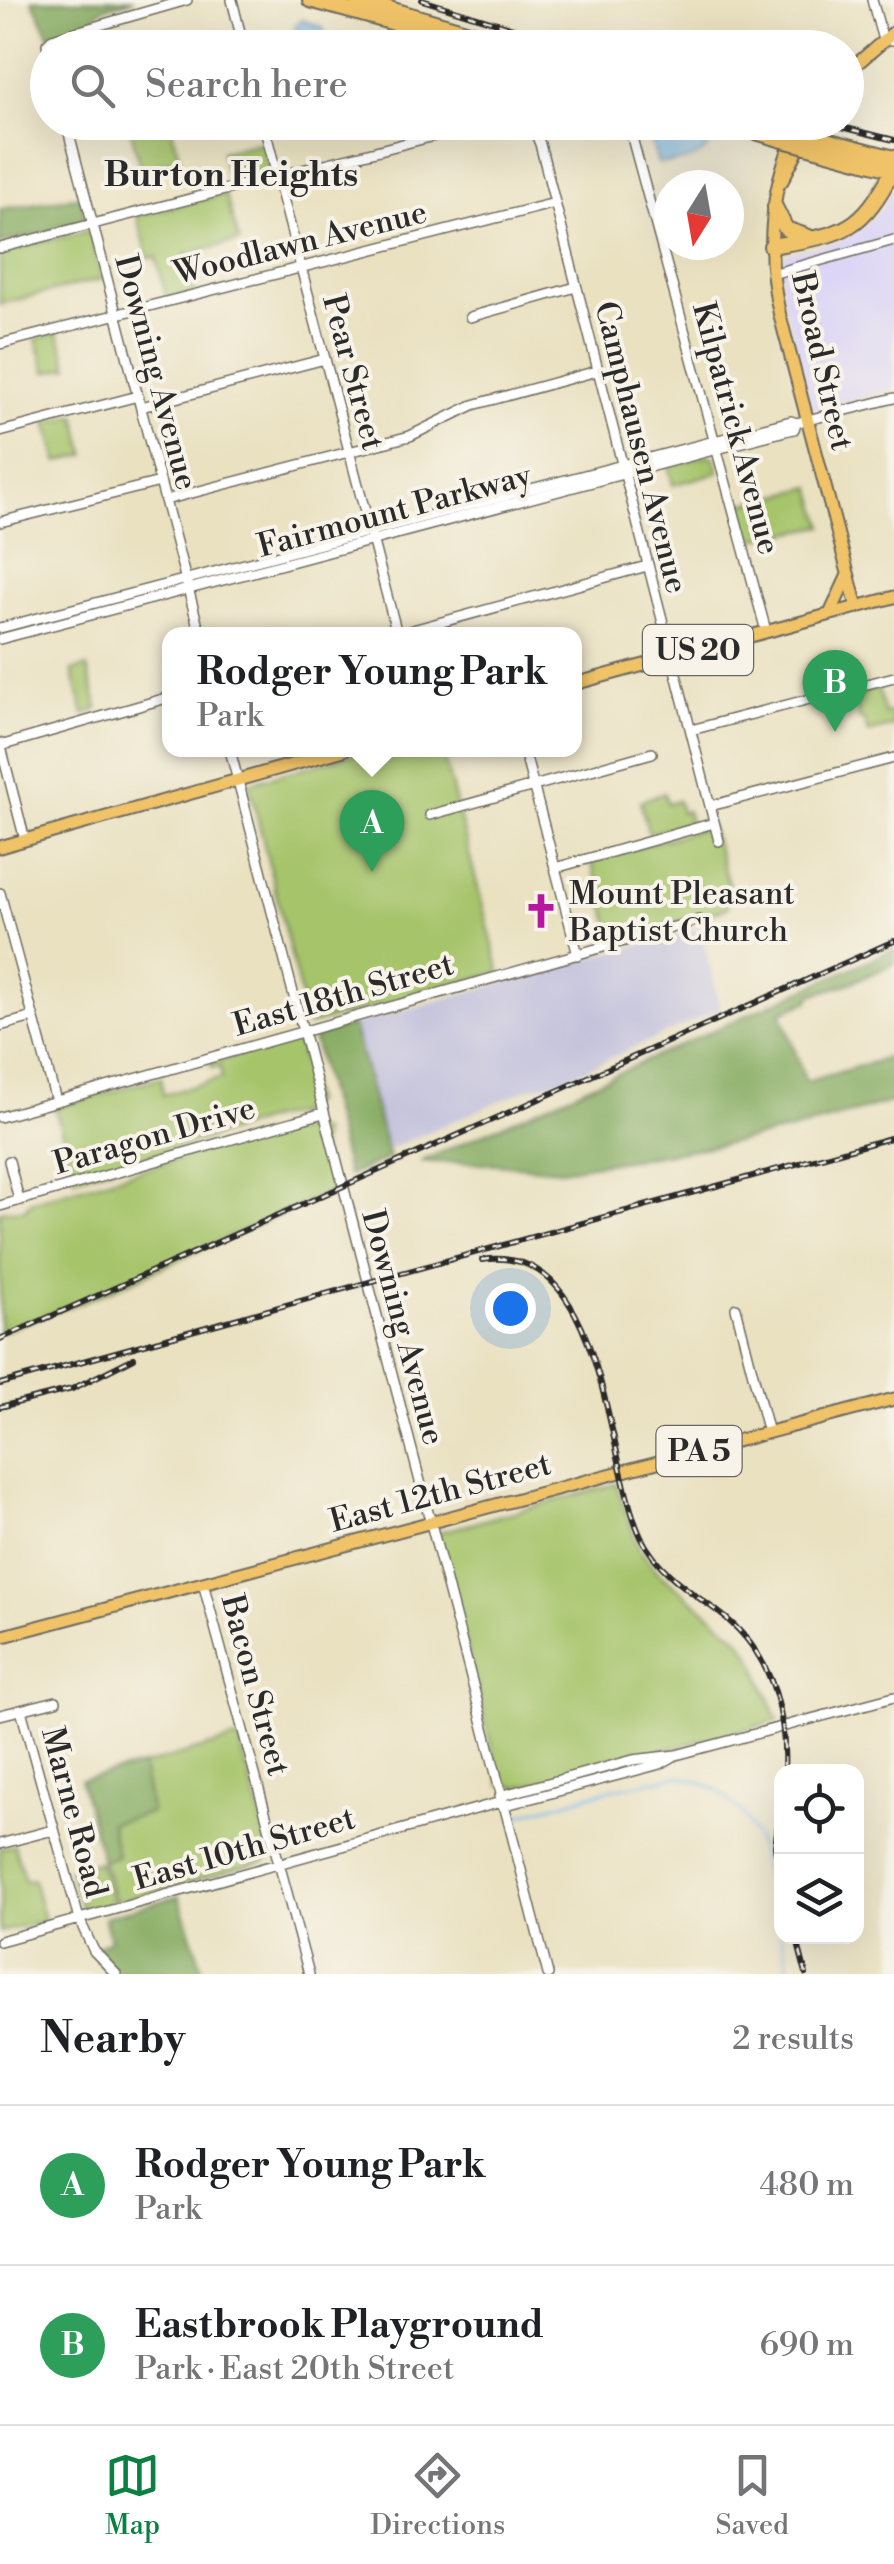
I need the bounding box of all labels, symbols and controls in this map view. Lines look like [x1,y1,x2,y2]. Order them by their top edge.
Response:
search box [30,30,864,140]
icon: search [65,58,120,113]
text: Search here [145,62,348,109]
district label: Burton Heights [104,154,358,197]
north arrow [654,170,744,260]
street label: Woodlawn Avenue [168,192,431,294]
street label: Downing Avenue [105,250,207,494]
street label: Broad Street [782,267,862,454]
street label: Pear Street [313,290,393,454]
street label: Camphausen Avenue [585,297,697,597]
street label: Kilpatrick Avenue [683,298,789,559]
street label: Fairmount Parkway [253,455,536,567]
road number: US 20 [643,625,753,675]
popup [162,627,582,757]
text: Rodger Young Park [197,649,547,696]
pin: B [802,650,868,732]
text: Park [197,696,263,736]
pin: A [340,790,404,872]
place label: Mount Pleasant Baptist Church [568,874,795,951]
church icon: Mount Pleasant Baptist Church [522,892,560,930]
street label: East 18th Street [228,944,458,1046]
street label: Paragon Drive [49,1088,260,1184]
street label: Downing Avenue [352,1205,454,1449]
your location [485,1283,536,1334]
road number: PA 5 [656,1426,742,1476]
street label: East 12th Street [325,1444,555,1542]
street label: Bacon Street [211,1590,298,1780]
street label: Marne Road [32,1723,116,1902]
map controls [774,1764,864,1944]
button: locate [774,1764,864,1854]
street label: East 10th Street [129,1798,360,1900]
button: layers [774,1854,864,1944]
text: Nearby [40,2013,185,2066]
text: 2 results [732,2019,854,2059]
text: Rodger Young Park [135,2142,486,2189]
text: A [61,2165,84,2205]
text: 480 m [760,2165,854,2205]
text: Park [135,2189,202,2229]
text: Eastbrook Playground [135,2302,544,2349]
text: B [60,2325,85,2365]
text: 690 m [759,2325,854,2365]
text: Park · East 20th Street [135,2349,454,2389]
tab: Map [105,2448,160,2543]
tab: Directions [370,2448,505,2543]
tab: Saved [715,2448,789,2543]

